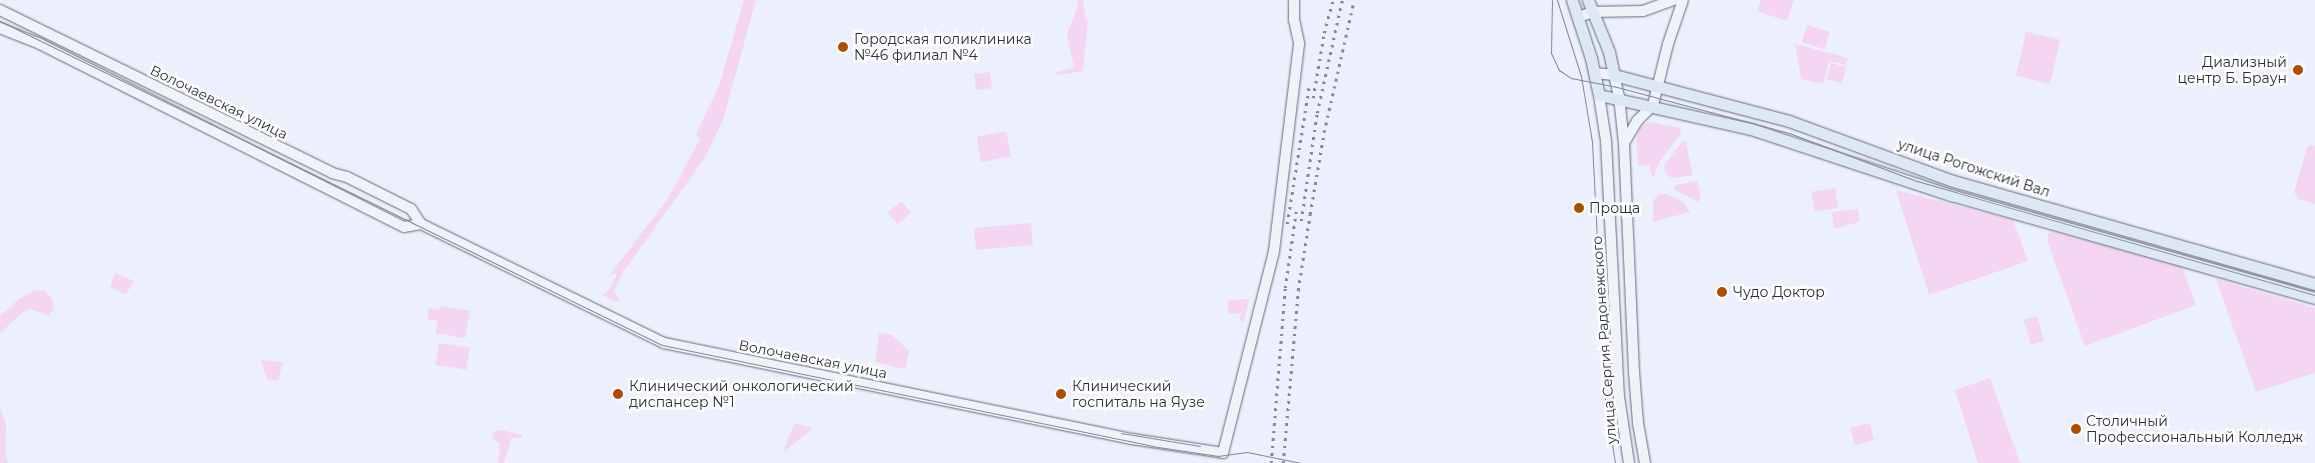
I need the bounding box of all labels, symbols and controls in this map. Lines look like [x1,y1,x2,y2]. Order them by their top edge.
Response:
place label: Городская поликлиника №46 филиал №4 [854,31,1032,64]
marker: Городская поликлиника №46 филиал №4 [836,40,850,54]
place label: Диализный центр Б. Браун [2177,54,2287,86]
street label: Волочаевская улица [148,61,290,143]
marker: Диализный центр Б. Браун [2291,63,2305,77]
street label: улица Рогожский Вал [1896,135,2052,201]
place label: Проща [1589,200,1640,216]
marker: Проща [1573,202,1585,214]
street label: улица Сергия Радонежского [1588,235,1620,445]
place label: Чудо Доктор [1733,284,1825,300]
marker: Чудо Доктор [1715,285,1729,299]
street label: Волочаевская улица [737,336,889,382]
place label: Клинический онкологический диспансер №1 [629,378,854,411]
place label: Клинический госпиталь на Яузе [1072,378,1205,411]
marker: Клинический онкологический диспансер №1 [611,387,625,401]
marker: Клинический госпиталь на Яузе [1054,387,1068,401]
place label: Столичный Профессиональный Колледж [2086,413,2303,446]
marker: Столичный Профессиональный Колледж [2070,423,2082,435]

